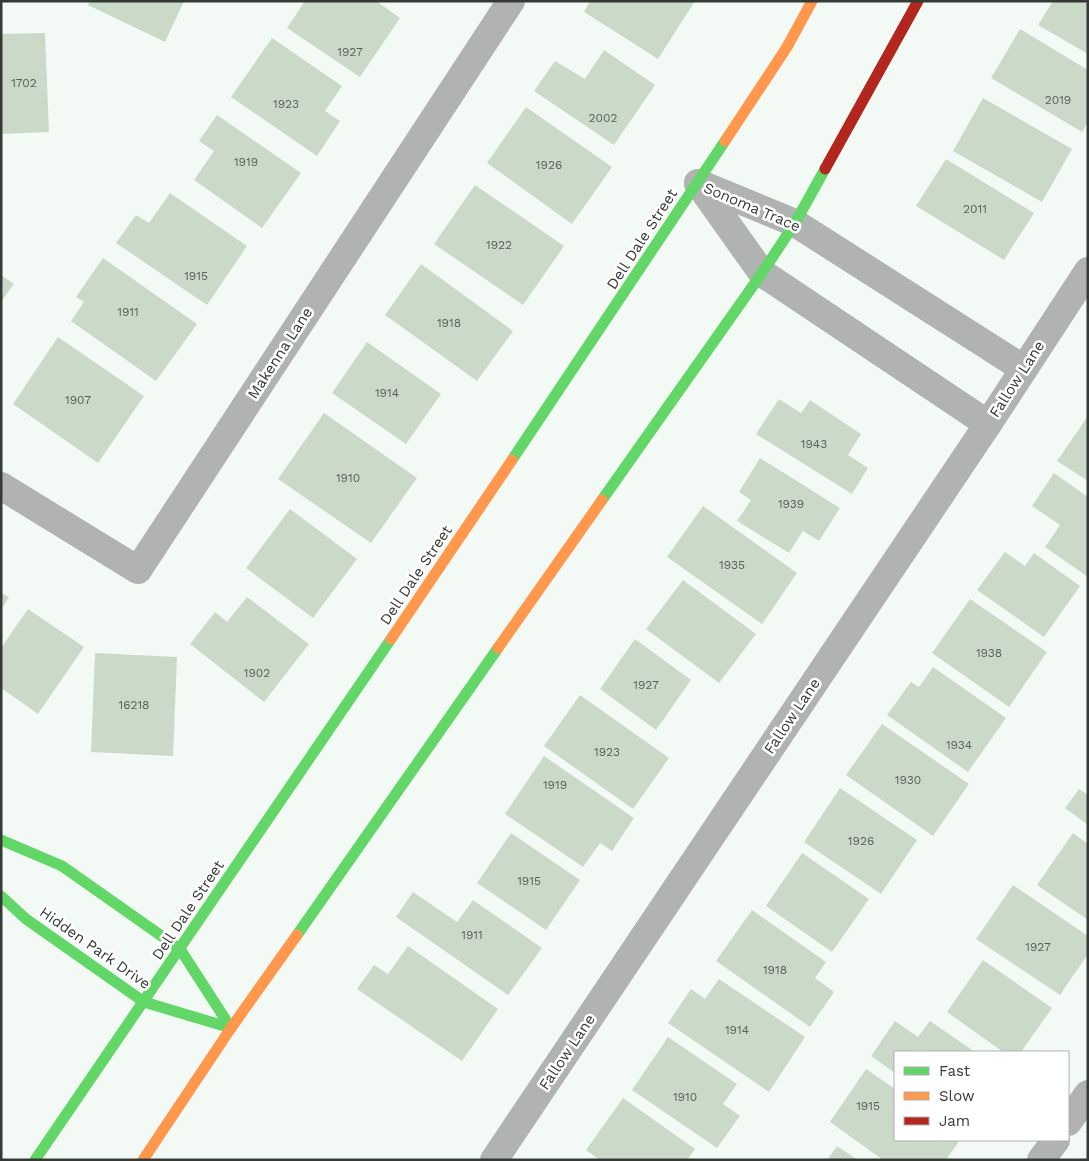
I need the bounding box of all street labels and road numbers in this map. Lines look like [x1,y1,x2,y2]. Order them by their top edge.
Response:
street label: Sonoma Trace [701,178,803,236]
street label: Dell Dale Street [603,185,682,293]
street label: Makenna Lane [244,304,316,402]
street label: Fallow Lane [986,337,1048,421]
street label: Dell Dale Street [376,521,456,628]
street label: Fallow Lane [760,675,824,757]
street label: Dell Dale Street [148,856,228,963]
street label: Hidden Park Drive [36,903,154,993]
street label: Fallow Lane [535,1011,599,1093]

